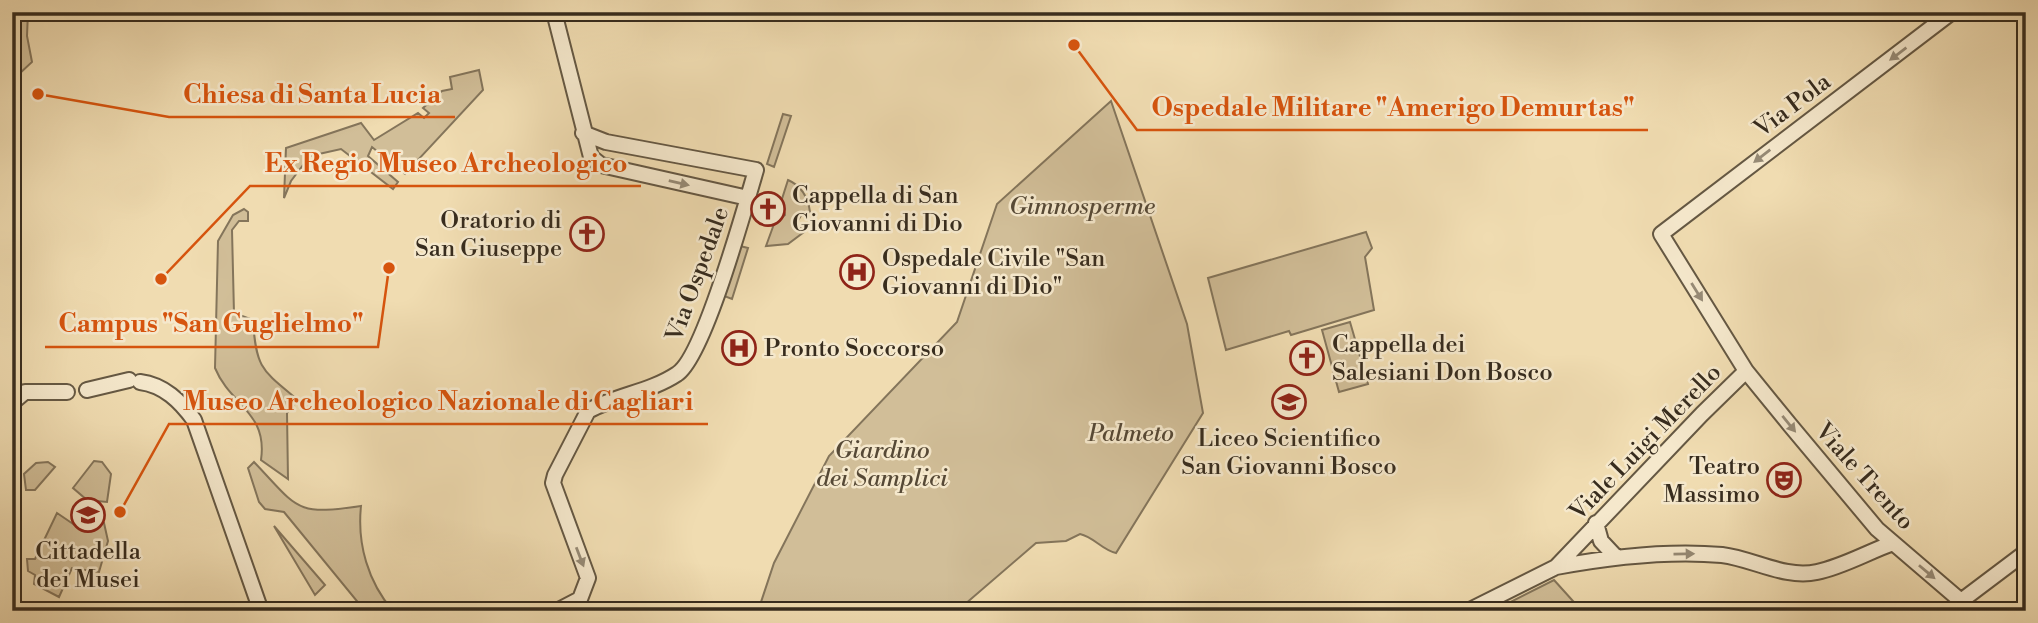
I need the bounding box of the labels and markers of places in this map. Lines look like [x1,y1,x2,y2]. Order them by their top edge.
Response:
callout: Chiesa di Santa Lucia [169,70,455,117]
callout: Ospedale Militare "Amerigo Demurtas" [1137,83,1648,130]
callout: Ex Regio Museo Archeologico [250,139,641,186]
place label: Cappella di San Giovanni di Dio [792,181,963,239]
church icon: Cappella di San Giovanni di Dio [749,190,787,228]
place label: Oratorio di San Giuseppe [415,206,562,264]
church icon: Oratorio di San Giuseppe [568,215,606,253]
place label: Ospedale Civile "San Giovanni di Dio" [882,244,1105,302]
hospital icon: Ospedale Civile "San Giovanni di Dio" [838,253,876,291]
callout: Campus "San Guglielmo" [45,300,378,347]
hospital icon: Pronto Soccorso [720,329,758,367]
place label: Cappella dei Salesiani Don Bosco [1332,330,1553,388]
place label: Pronto Soccorso [764,334,944,364]
church icon: Cappella dei Salesiani Don Bosco [1288,339,1326,377]
callout: Museo Archeologico Nazionale di Cagliari [169,377,708,424]
school or university icon: Liceo Scientifico San Giovanni Bosco [1270,383,1308,421]
place label: Liceo Scientifico San Giovanni Bosco [1181,424,1397,482]
place label: Teatro Massimo [1663,452,1760,510]
theatre icon: Teatro Massimo [1765,461,1803,499]
school or university icon: Cittadella dei Musei [69,496,107,534]
place label: Cittadella dei Musei [35,537,142,595]

